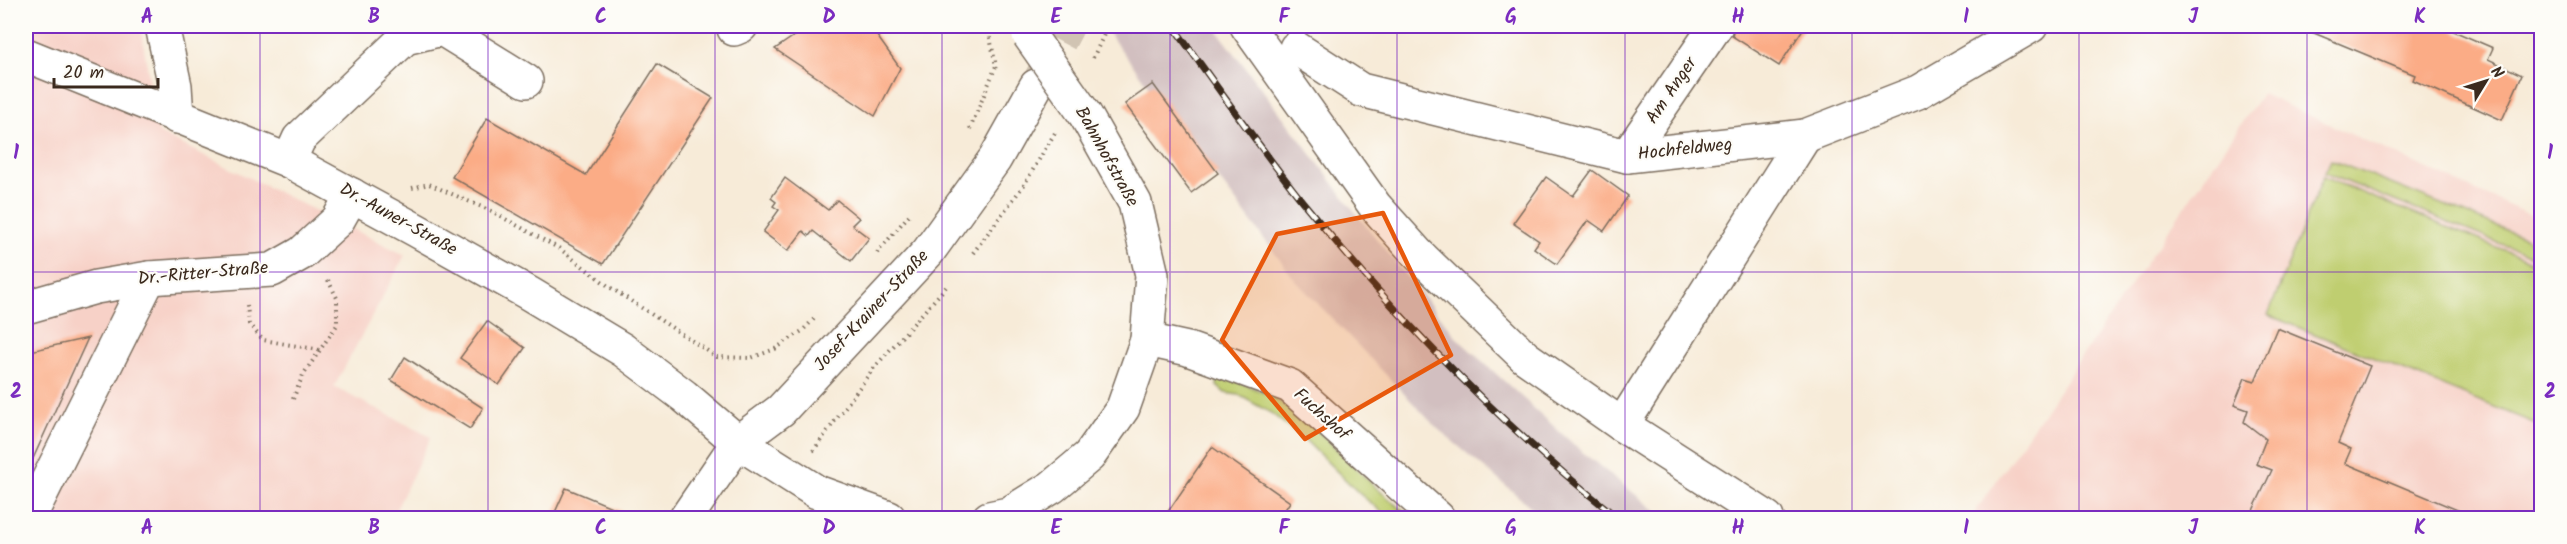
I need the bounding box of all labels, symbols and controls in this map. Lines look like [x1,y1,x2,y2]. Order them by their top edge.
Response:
text: A [141,2,153,34]
text: B [368,2,380,34]
text: C [595,2,607,34]
text: D [822,2,836,34]
text: E [1050,2,1062,34]
text: F [1279,2,1291,34]
text: G [1505,2,1517,34]
text: H [1731,2,1745,34]
text: I [1963,2,1969,34]
text: J [2188,2,2199,34]
text: K [2414,2,2426,34]
scale bar [54,51,158,89]
street label: Am Anger [1639,51,1706,130]
north arrow [2456,51,2516,111]
text: 20 m [63,59,104,88]
text: N [2484,61,2510,84]
street label: Bahnhofstraße [1066,101,1146,213]
street label: Hochfeldweg [1636,131,1734,169]
text: 1 [13,138,19,170]
text: 1 [2547,138,2553,170]
street label: Dr.-Auner-Straße [334,176,462,264]
street label: Josef-Krainer-Straße [807,243,937,379]
street label: Dr.-Ritter-Straße [137,254,269,294]
text: 2 [10,377,22,409]
text: 2 [2544,377,2556,409]
street label: Fuchshof [1286,381,1358,450]
text: A [141,513,153,544]
text: B [368,513,380,544]
text: C [595,513,607,544]
text: D [822,513,836,544]
text: E [1050,513,1062,544]
text: F [1279,513,1291,544]
text: G [1505,513,1517,544]
text: H [1731,513,1745,544]
text: I [1963,513,1969,544]
text: J [2188,513,2199,544]
text: K [2414,513,2426,544]

